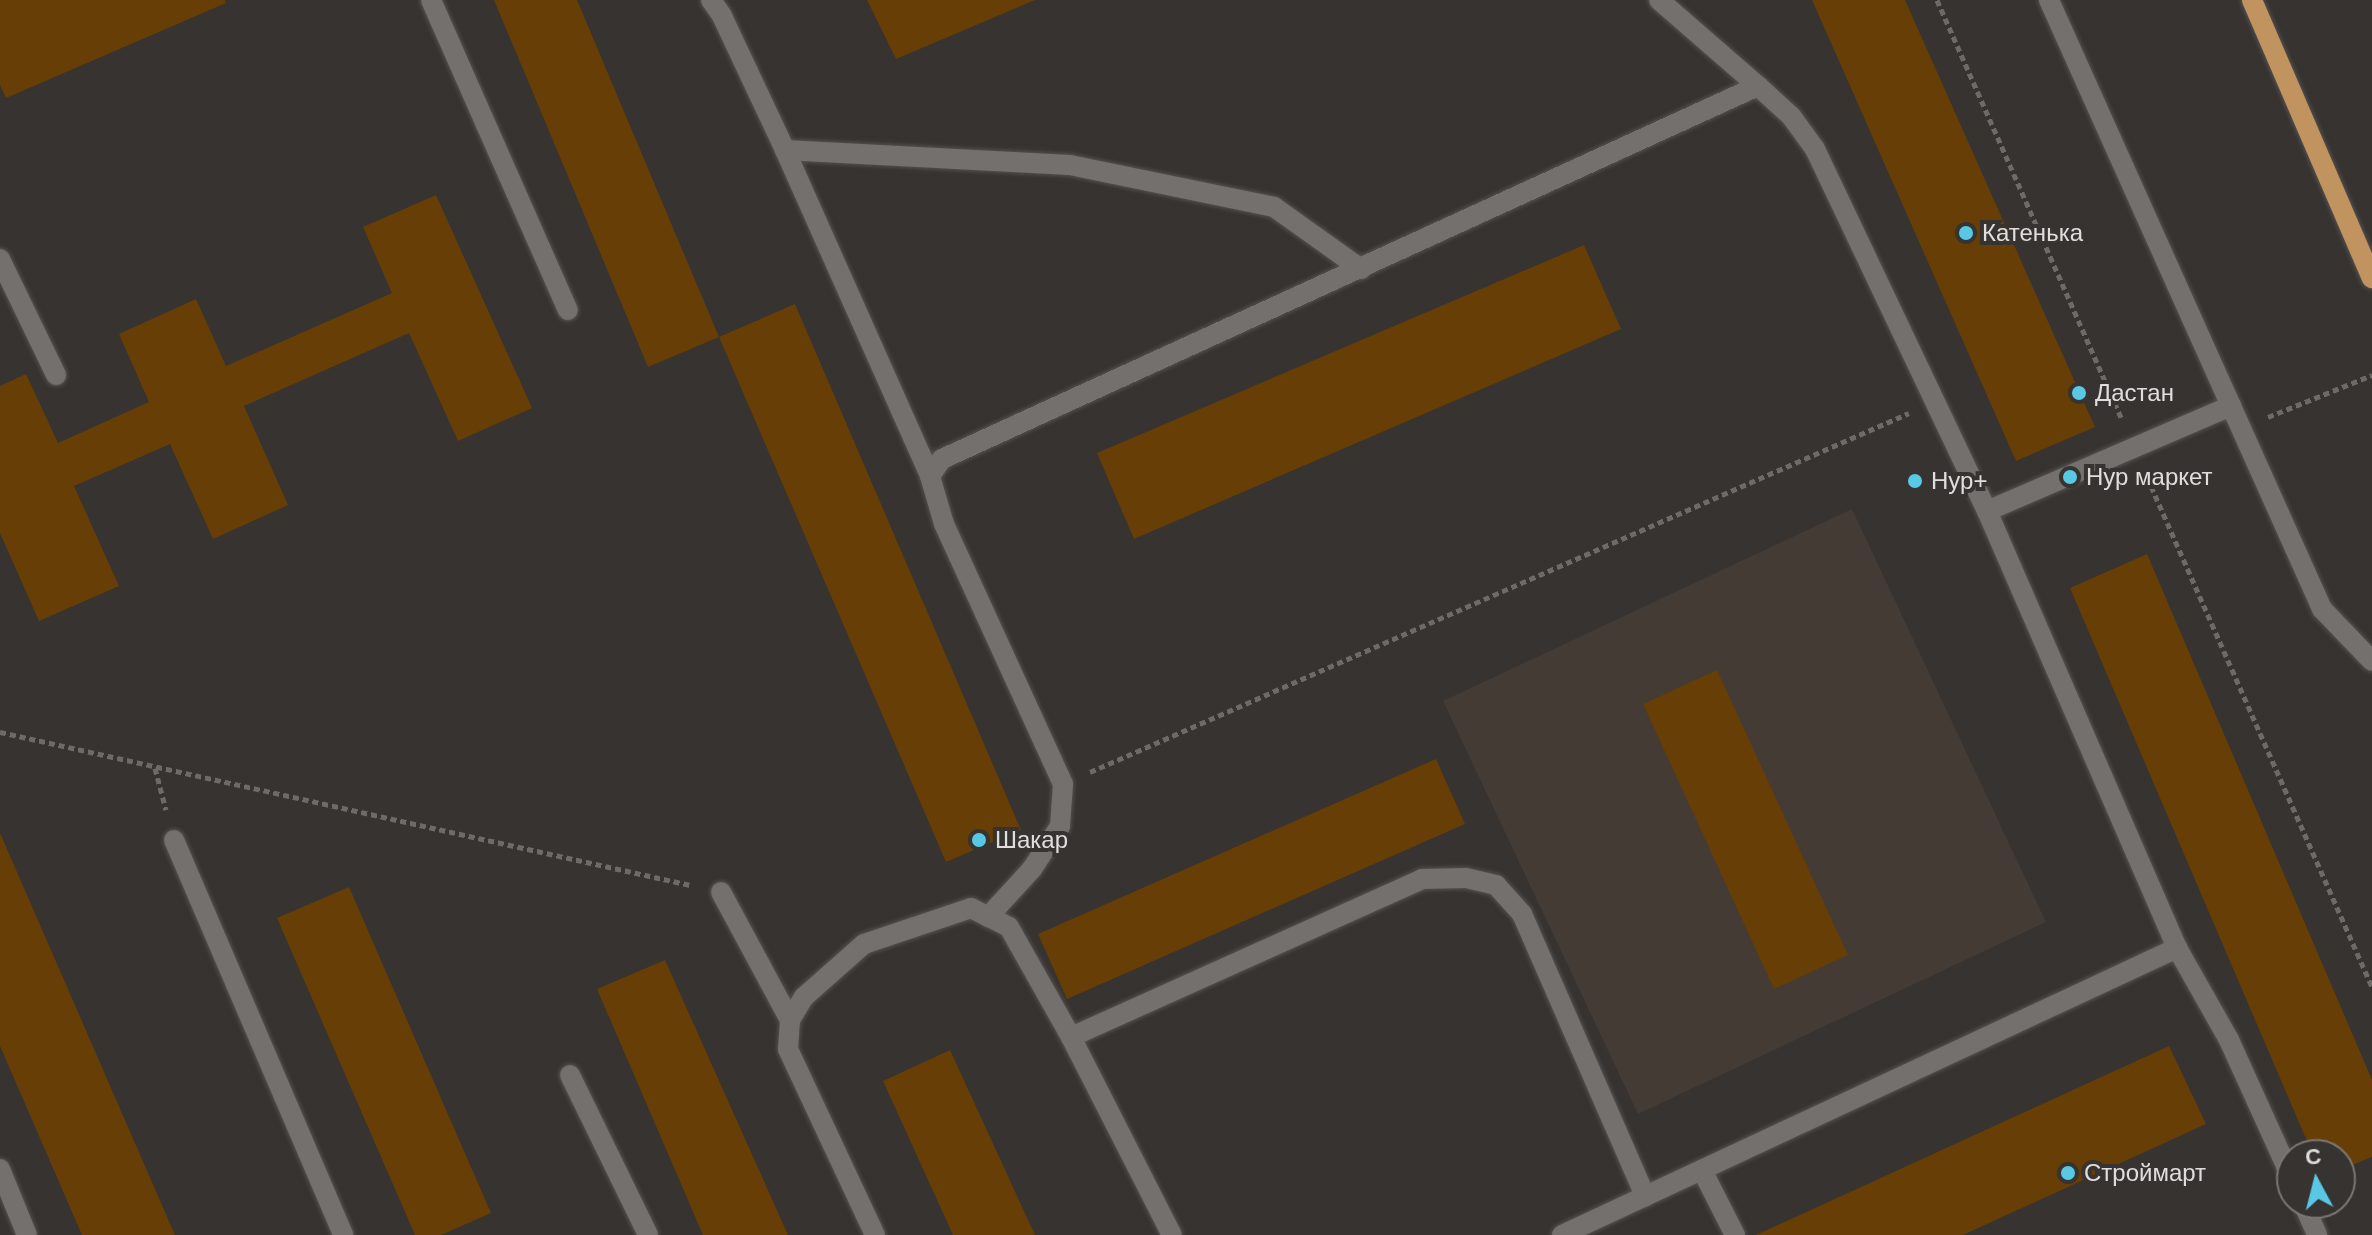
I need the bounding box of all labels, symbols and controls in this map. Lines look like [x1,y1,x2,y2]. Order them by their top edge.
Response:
place label: Катенька [1982,219,2083,247]
marker: Катенька [1957,224,1975,242]
place label: Дастан [2095,379,2174,407]
marker: Дастан [2070,384,2088,402]
place label: Нур маркет [2086,463,2213,491]
place label: Нур+ [1931,467,1987,495]
marker: Нур маркет [2061,468,2079,486]
marker: Нур+ [1906,472,1924,490]
place label: Шакар [995,826,1068,854]
marker: Шакар [970,831,988,849]
north arrow [2276,1139,2356,1219]
text: С [2304,1143,2323,1170]
place label: Строймарт [2084,1159,2206,1187]
marker: Строймарт [2059,1164,2077,1182]

